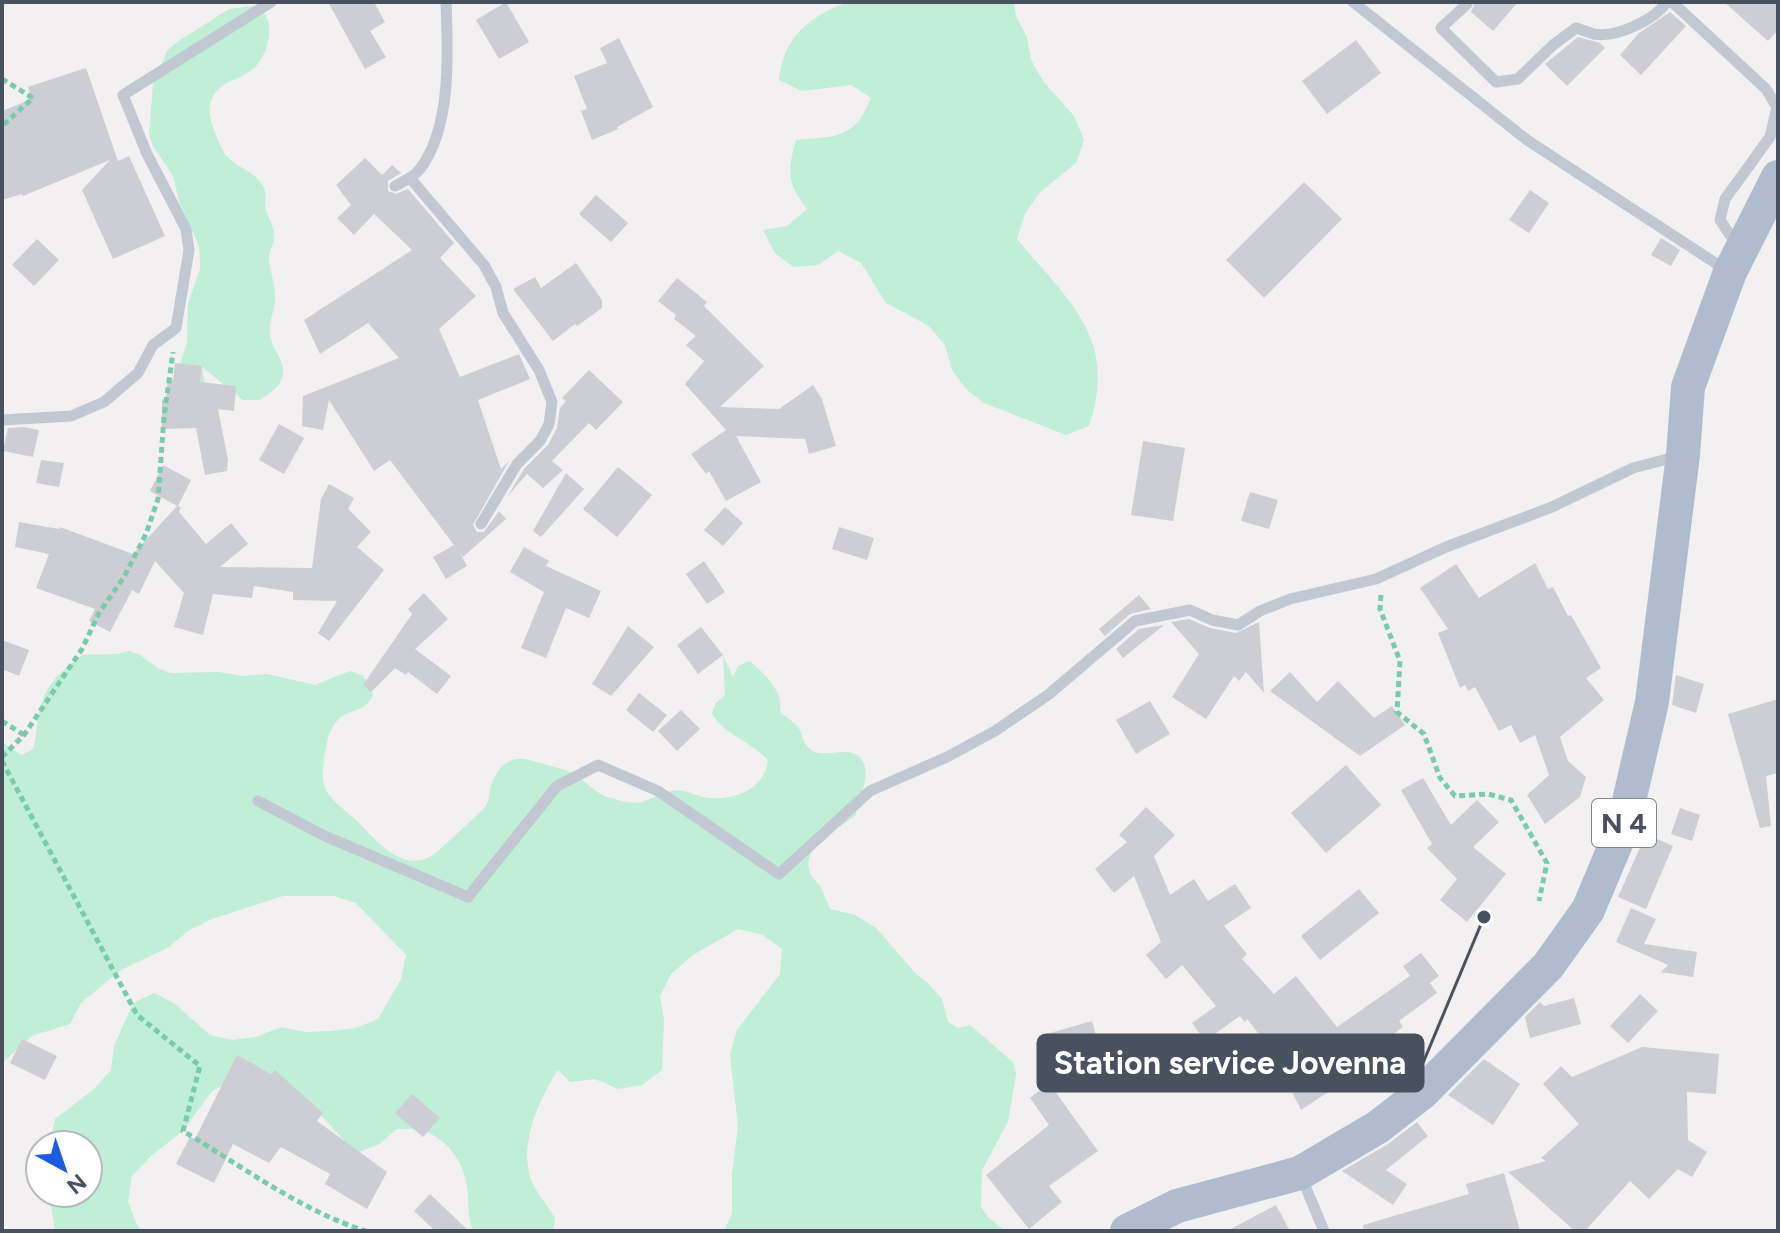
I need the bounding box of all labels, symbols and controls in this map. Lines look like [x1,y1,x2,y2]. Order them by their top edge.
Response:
road number: N 4 [1592,799,1656,847]
callout: Station service Jovenna [1038,1035,1423,1091]
text: Station service Jovenna [1054,1044,1406,1082]
north arrow [24,1129,104,1209]
text: N [61,1168,92,1200]

